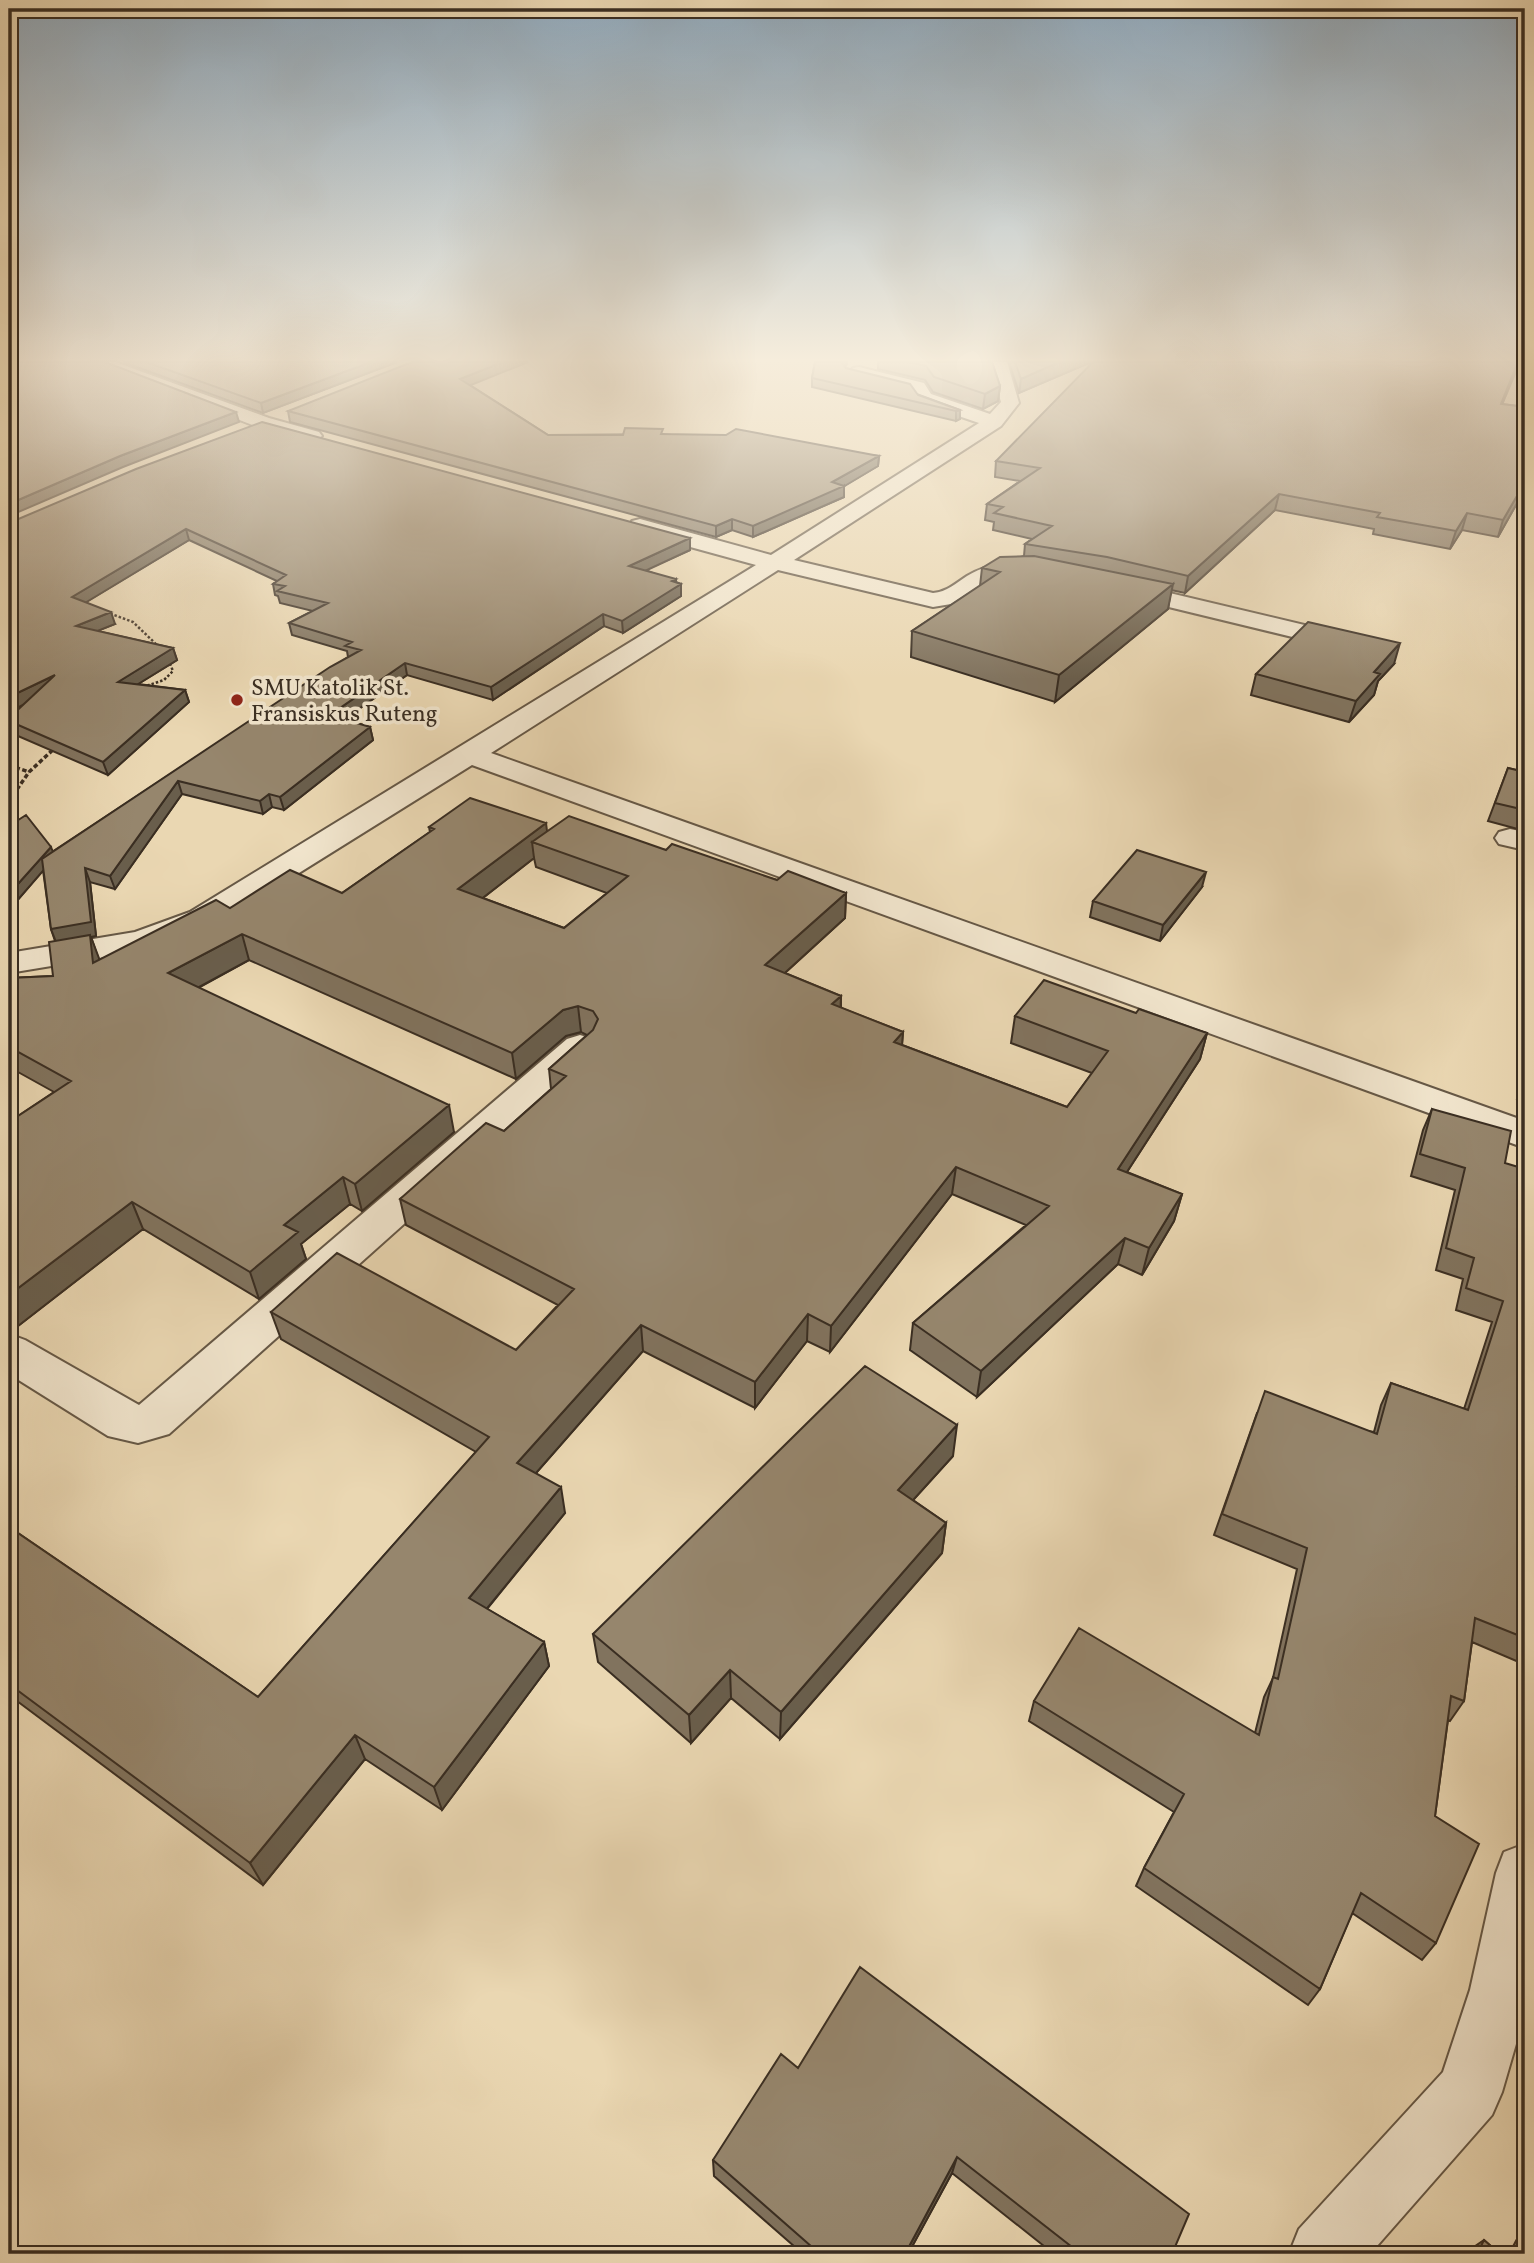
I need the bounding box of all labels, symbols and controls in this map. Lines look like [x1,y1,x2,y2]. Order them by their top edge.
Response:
place label: SMU Katolik St. Fransiskus Ruteng [251,673,438,731]
marker: SMU Katolik St. Fransiskus Ruteng [229,692,245,708]

